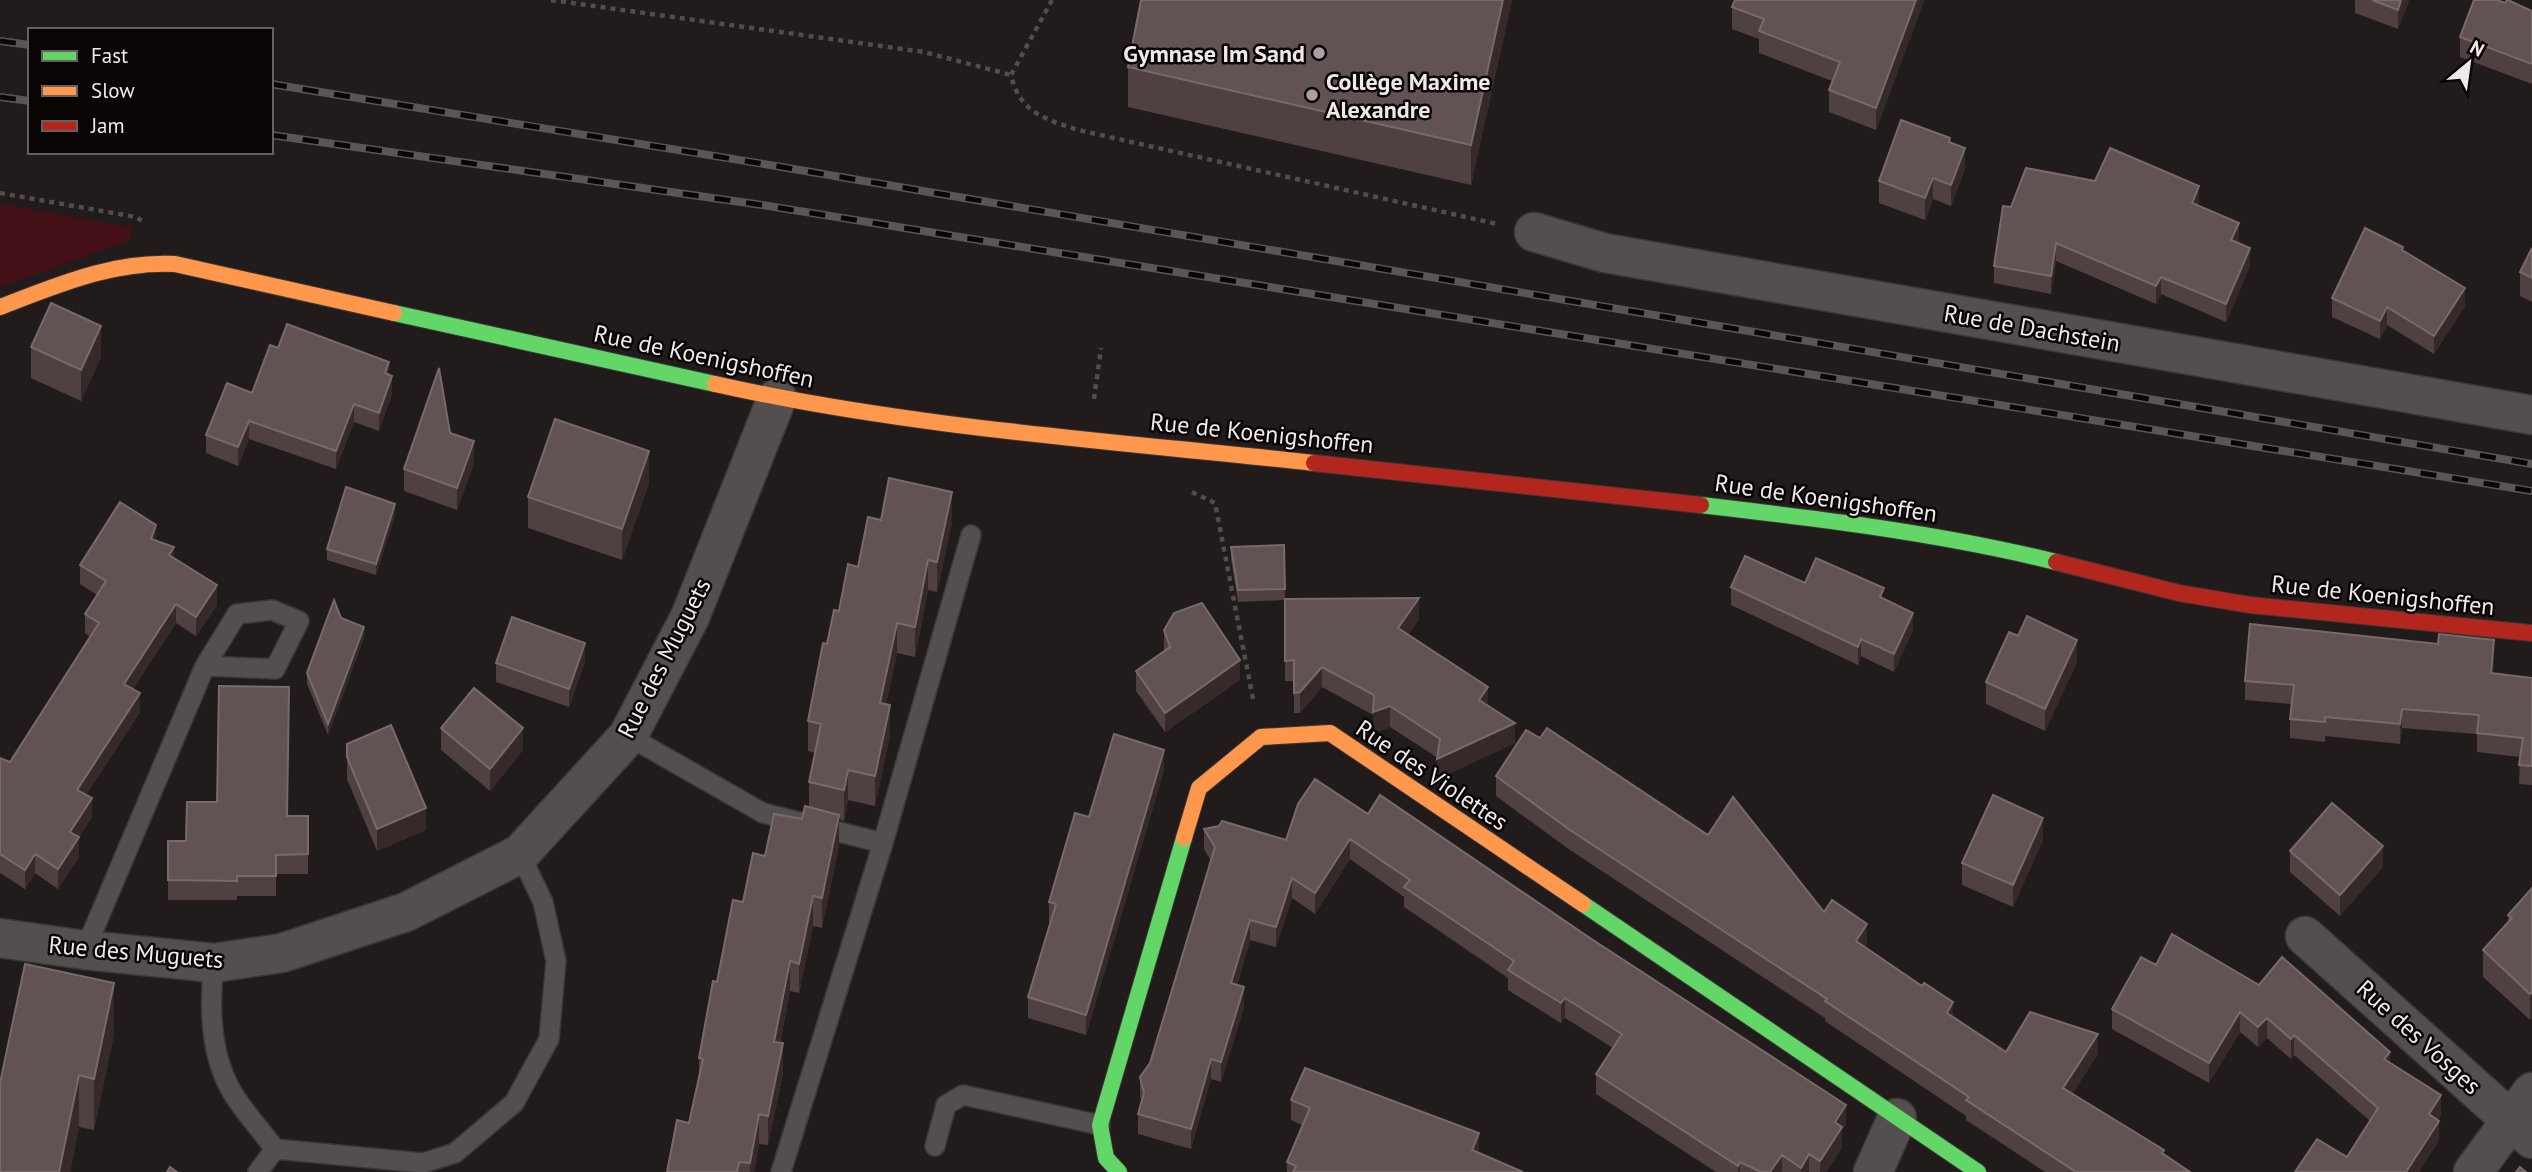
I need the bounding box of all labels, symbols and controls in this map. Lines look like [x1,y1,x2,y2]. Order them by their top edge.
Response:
legend [28,28,273,154]
north arrow [2434,28,2504,98]
text: N [2466,35,2489,62]
place label: Gymnase Im Sand [1123,38,1305,69]
text: Fast [91,42,128,69]
marker: Gymnase Im Sand [1311,45,1327,61]
place label: Collège Maxime Alexandre [1326,66,1490,125]
text: Slow [91,77,135,104]
marker: Collège Maxime Alexandre [1304,87,1320,103]
text: Jam [90,112,125,139]
street label: Rue de Dachstein [1941,297,2123,359]
street label: Rue de Koenigshoffen [591,318,817,394]
street label: Rue de Koenigshoffen [1149,406,1375,460]
street label: Rue de Koenigshoffen [1713,467,1939,529]
street label: Rue de Koenigshoffen [2270,568,2496,622]
street label: Rue des Muguets [610,573,718,743]
street label: Rue des Violettes [1350,713,1514,837]
street label: Rue des Muguets [47,929,225,975]
street label: Rue des Vosges [2350,973,2488,1101]

